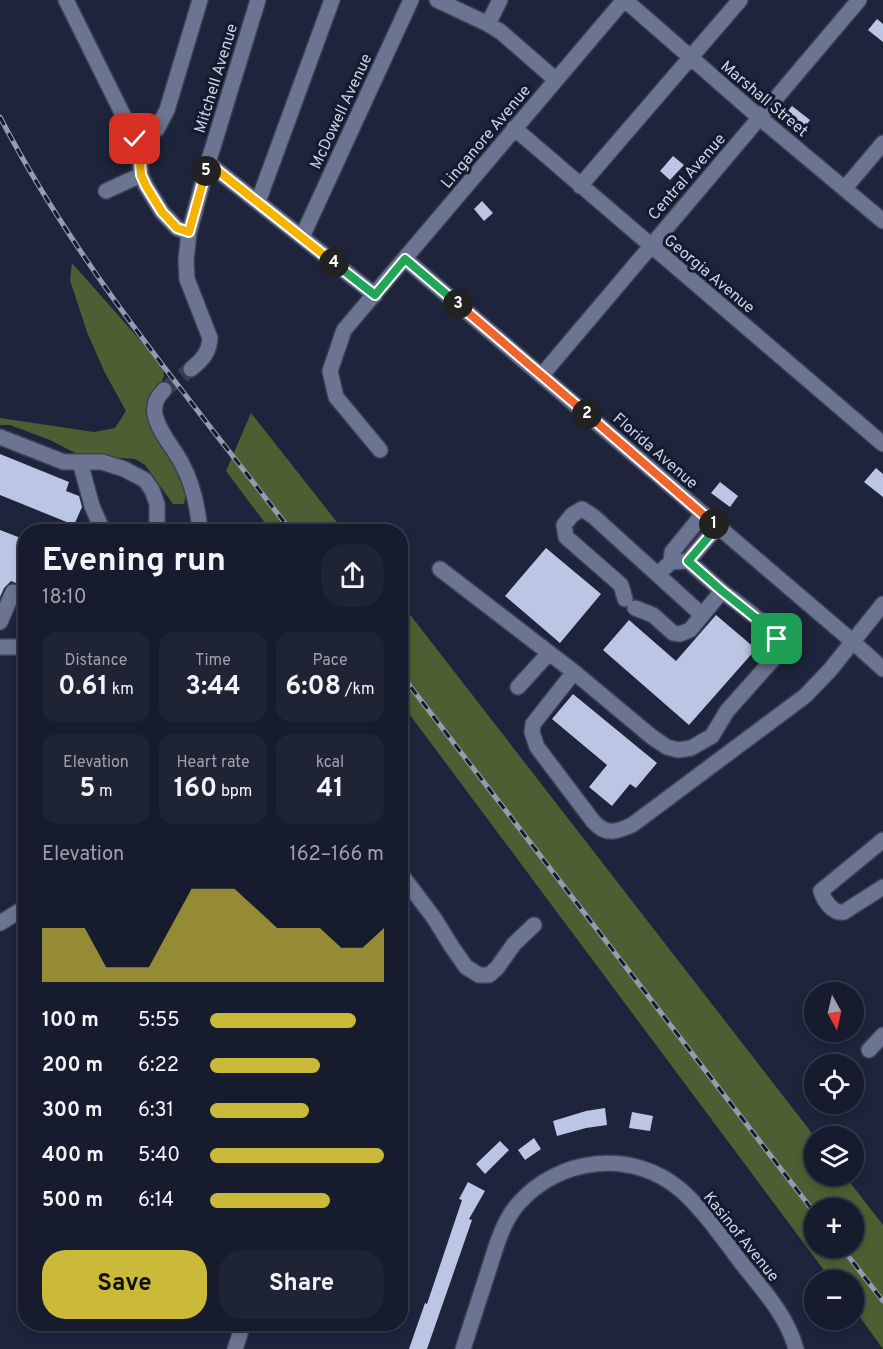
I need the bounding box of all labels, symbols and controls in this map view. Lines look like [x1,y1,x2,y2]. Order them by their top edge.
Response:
street label: Mitchell Avenue [191,21,243,136]
street label: McDowell Avenue [306,51,377,173]
street label: Marshall Street [716,57,812,142]
street label: Linganore Avenue [437,81,536,193]
pin [109,113,160,164]
icon: check [118,122,151,155]
street label: Central Avenue [644,130,731,225]
pin: 5 [191,156,221,186]
text: 5 [201,161,211,181]
street label: Georgia Avenue [659,231,758,318]
pin: 4 [319,248,349,278]
text: 4 [329,253,339,273]
pin: 3 [443,289,473,319]
text: 3 [453,294,463,314]
pin: 2 [572,399,602,429]
text: 2 [582,404,592,424]
street label: Florida Avenue [608,409,701,494]
pin: 1 [699,509,729,539]
text: 1 [711,514,717,534]
text: Evening run [42,541,226,583]
button: share [321,544,384,607]
text: 18:10 [42,585,86,611]
pin [751,613,802,664]
icon: arrive [760,622,793,655]
text: Distance [65,651,127,671]
text: Time [195,651,231,671]
text: Pace [312,651,348,671]
text: 0.61 [58,671,108,704]
text: 3:44 [185,671,241,704]
text: 6:08 [285,671,341,704]
text: km [108,680,134,700]
text: /km [341,680,375,700]
text: Elevation [63,753,129,773]
text: Heart rate [176,753,250,773]
text: kcal [316,753,344,773]
text: 5 [79,773,95,806]
text: 160 [174,773,217,806]
text: 41 [316,773,344,806]
text: m [95,782,113,802]
text: bpm [217,782,252,802]
text: Elevation [42,842,124,868]
text: 162–166 m [289,842,384,868]
north arrow [804,982,864,1042]
map controls [804,982,864,1330]
text: 100 m [42,1008,99,1034]
text: 5:55 [138,1008,180,1034]
text: 200 m [42,1053,103,1079]
text: 6:22 [138,1053,179,1079]
button: locate [804,1054,864,1114]
text: 300 m [42,1098,103,1124]
text: 6:31 [138,1098,174,1124]
button: layers [804,1126,864,1186]
text: 400 m [42,1143,104,1169]
text: 5:40 [138,1143,180,1169]
text: 500 m [42,1188,103,1214]
text: 6:14 [138,1188,174,1214]
street label: Kasinof Avenue [698,1188,783,1286]
button: + [804,1198,864,1258]
button: Save [42,1250,207,1319]
button: Share [219,1250,384,1319]
button: − [804,1270,864,1330]

